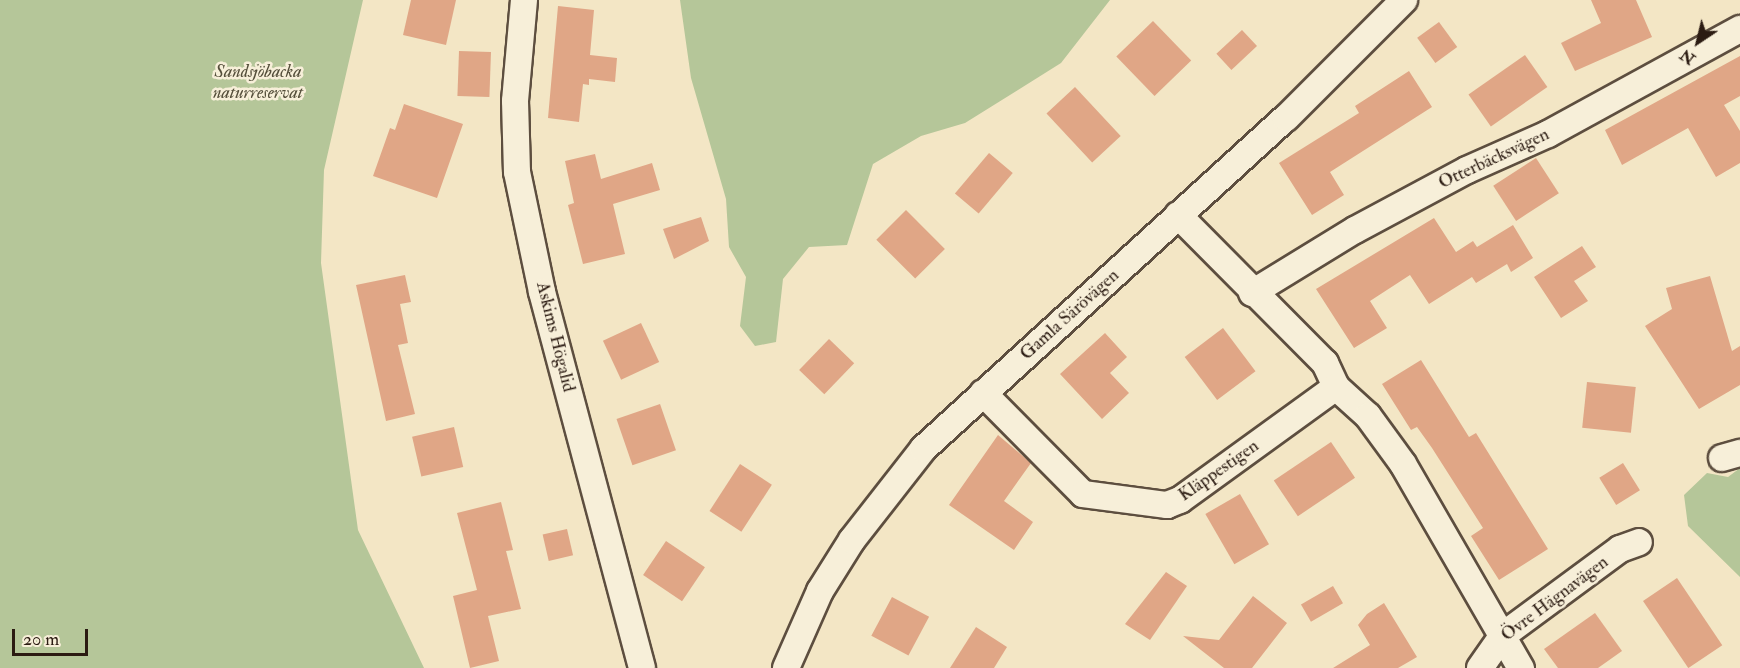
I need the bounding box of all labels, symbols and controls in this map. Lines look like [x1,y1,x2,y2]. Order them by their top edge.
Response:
north arrow [1668,12,1728,72]
text: N [1676,44,1699,69]
park label: Sandsjöbacka naturreservat [213,62,303,104]
street label: Otterbäcksvägen [1435,124,1553,194]
street label: Gamla Särövägen [1016,265,1124,365]
street label: Askims Högalid [531,280,579,394]
street label: Kläppestigen [1175,436,1263,506]
street label: Övre Hägnavägen [1497,552,1613,646]
scale bar [15,617,92,655]
text: 20 m [23,628,59,651]

